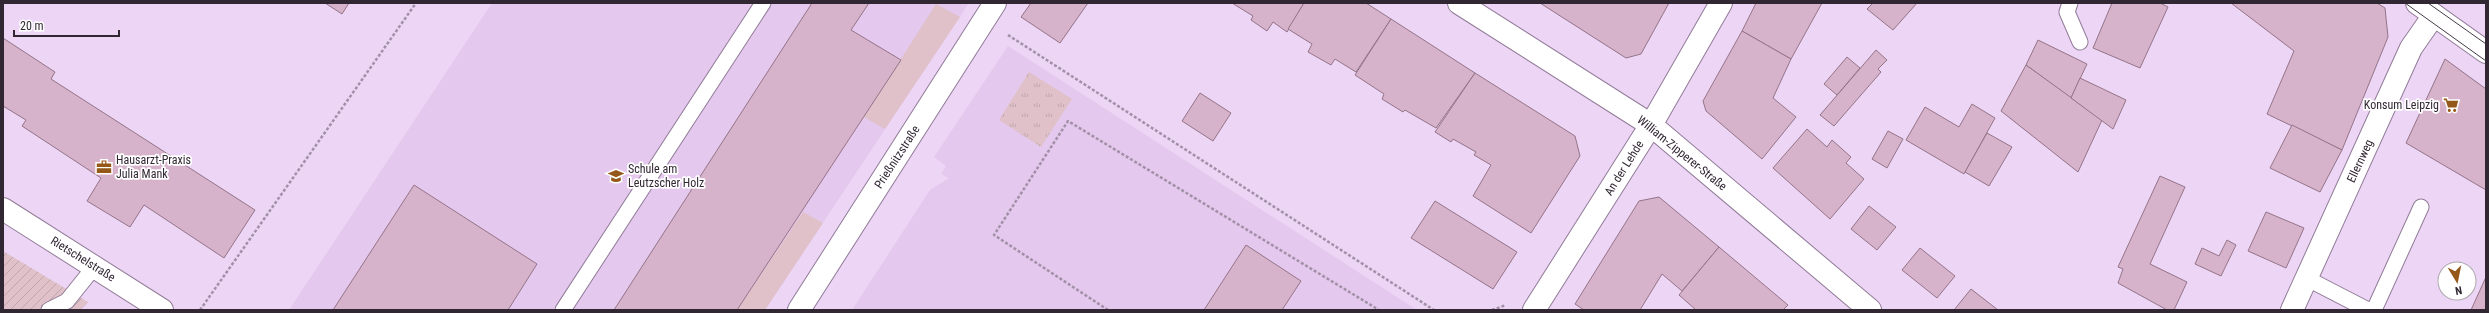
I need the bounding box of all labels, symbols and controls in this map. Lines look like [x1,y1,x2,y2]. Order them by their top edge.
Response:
scale bar [14,12,119,38]
text: 20 m [20,19,44,33]
supermarket icon: Konsum Leipzig [2442,96,2460,114]
place label: Konsum Leipzig [2364,98,2439,112]
street label: William-Zipperer-Straße [1634,113,1730,194]
street label: Prießnitzstraße [871,123,923,191]
street label: Ellernweg [2344,137,2376,185]
street label: An der Lehde [1602,138,1647,198]
place label: Hausarzt-Praxis Julia Mank [116,153,191,181]
office icon: Hausarzt-Praxis Julia Mank [95,158,113,176]
place label: Schule am Leutzscher Holz [628,162,704,190]
school or university icon: Schule am Leutzscher Holz [607,167,625,185]
street label: Rietschelstraße [48,234,118,285]
north arrow [2437,261,2477,301]
text: N [2454,283,2463,297]

